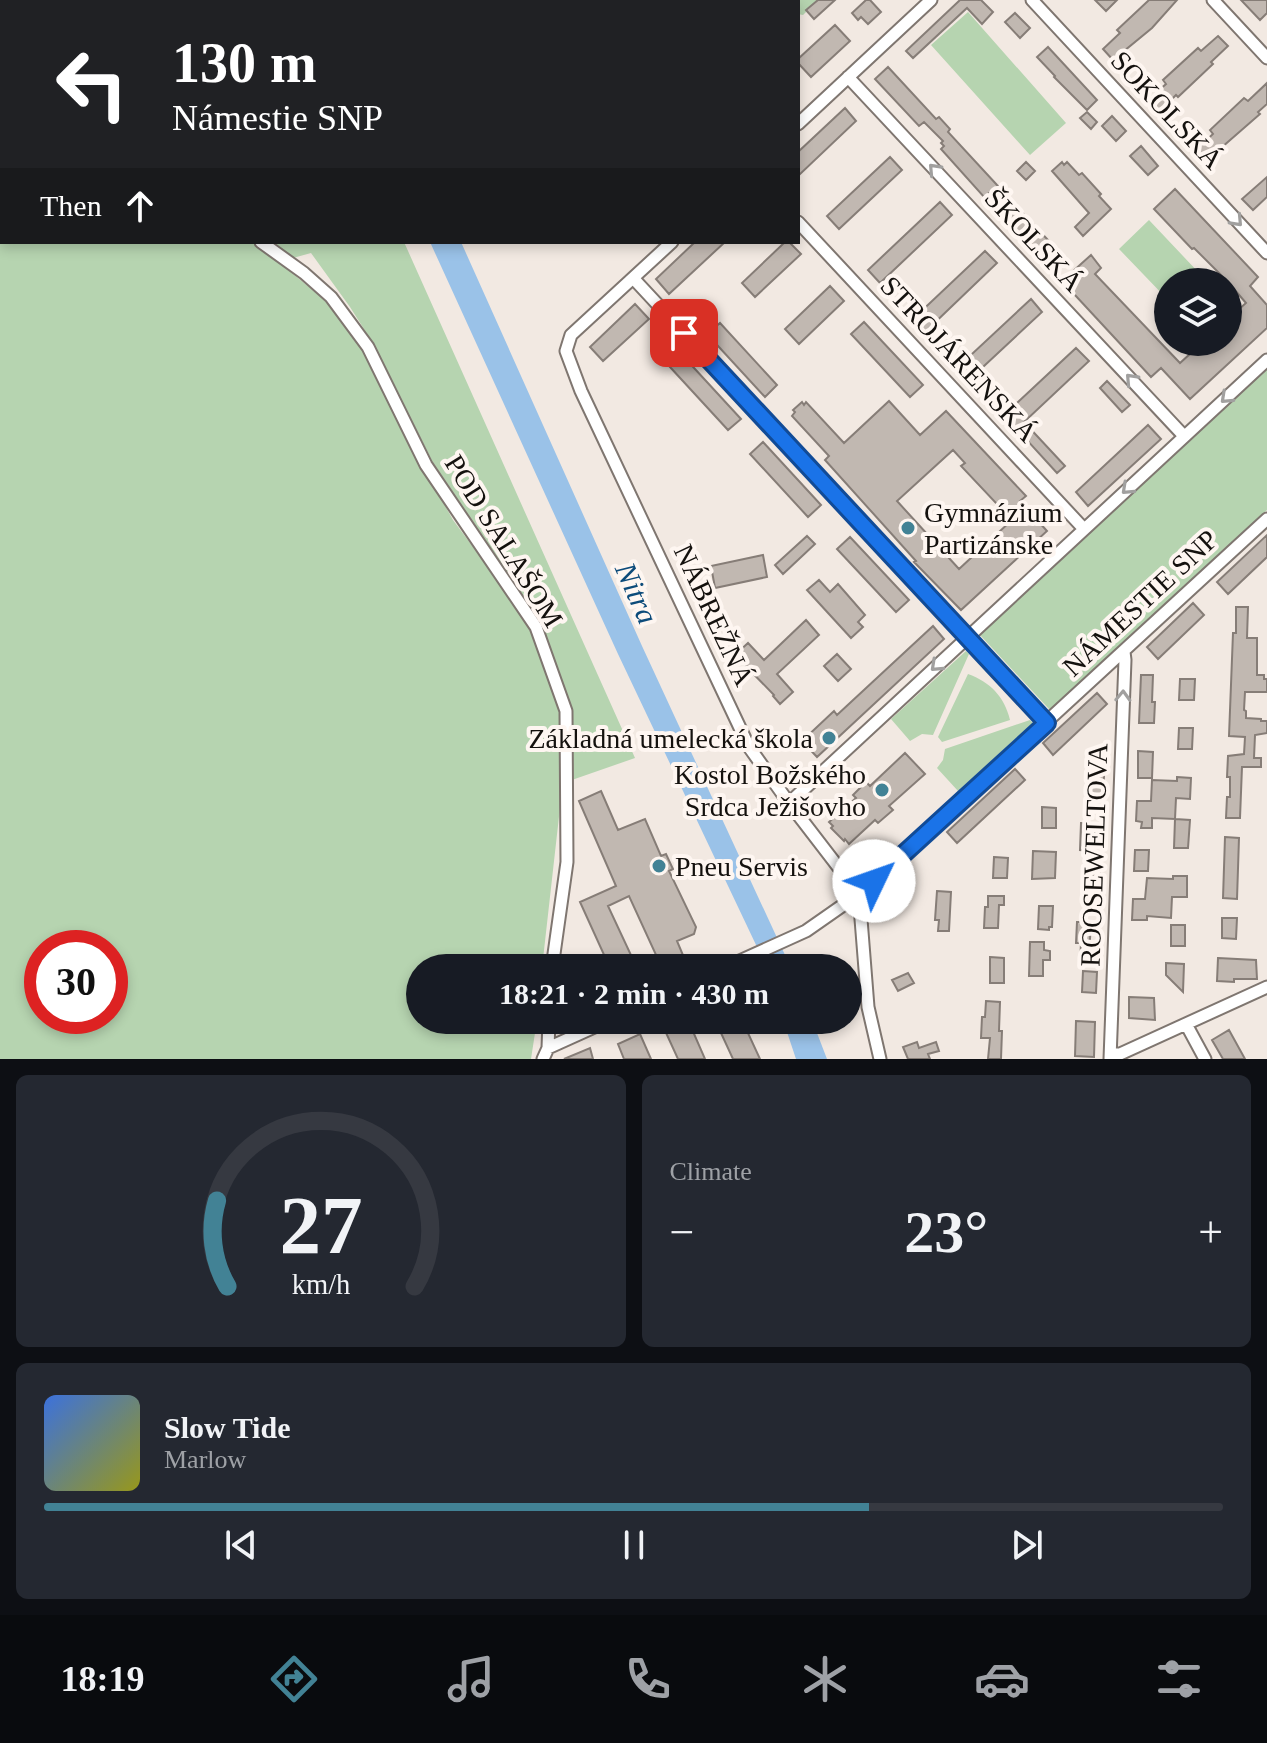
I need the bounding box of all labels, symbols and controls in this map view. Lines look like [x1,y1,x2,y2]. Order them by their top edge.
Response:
icon: left [40,32,144,136]
text: 130 m [172,32,317,94]
street label: SOKOLSKÁ [1105,45,1230,176]
text: Námestie SNP [172,98,383,138]
one-way arrow [929,164,944,178]
street label: ŠKOLSKÁ [979,182,1090,298]
icon: ahead [118,184,162,228]
text: Then [40,189,102,222]
one-way arrow [1228,212,1242,227]
map controls [1154,268,1242,356]
button: layers [1154,268,1242,356]
street label: STROJÁRENSKÁ [874,270,1044,449]
pin [650,299,718,367]
icon: arrive [662,311,706,355]
one-way arrow [1126,374,1141,388]
one-way arrow [1220,389,1235,403]
street label: POD SALAŠOM [439,449,569,633]
one-way arrow [1122,480,1136,495]
place label: Gymnázium Partizánske [924,497,1063,560]
marker: Gymnázium Partizánske [899,519,917,537]
street label: NÁMESTIE SNP [1056,523,1224,683]
street label: NÁBREŽNÁ [668,539,761,691]
water label: Nitra [609,556,665,629]
one-way arrow [931,656,945,671]
one-way arrow [1115,689,1132,702]
place label: Základná umelecká škola [528,723,814,754]
marker: Základná umelecká škola [820,729,838,747]
street label: ROOSEWELTOVA [1075,742,1113,967]
place label: Kostol Božského Srdca Ježišovho [674,759,866,822]
marker: Kostol Božského Srdca Ježišovho [873,781,891,799]
position arrow [832,839,916,923]
place label: Pneu Servis [675,851,808,882]
marker: Pneu Servis [650,857,668,875]
speed limit sign: 30 [24,930,128,1034]
text: 18:21 · 2 min · 430 m [499,977,769,1010]
text: Climate [670,1157,752,1186]
text: 27 [279,1179,362,1271]
text: 23° [904,1199,988,1265]
text: − [670,1208,694,1257]
text: + [1198,1208,1223,1257]
text: km/h [291,1269,350,1300]
text: Slow Tide [164,1411,290,1444]
text: Marlow [164,1445,246,1474]
icon: previous [219,1523,263,1567]
icon: pause [612,1523,656,1567]
icon: next [1005,1523,1049,1567]
icon: directions [266,1651,322,1707]
icon: music [443,1651,499,1707]
icon: phone [620,1651,676,1707]
icon: climate [797,1651,853,1707]
icon: car [974,1651,1030,1707]
icon: filters [1151,1651,1207,1707]
text: 18:19 [61,1659,145,1699]

